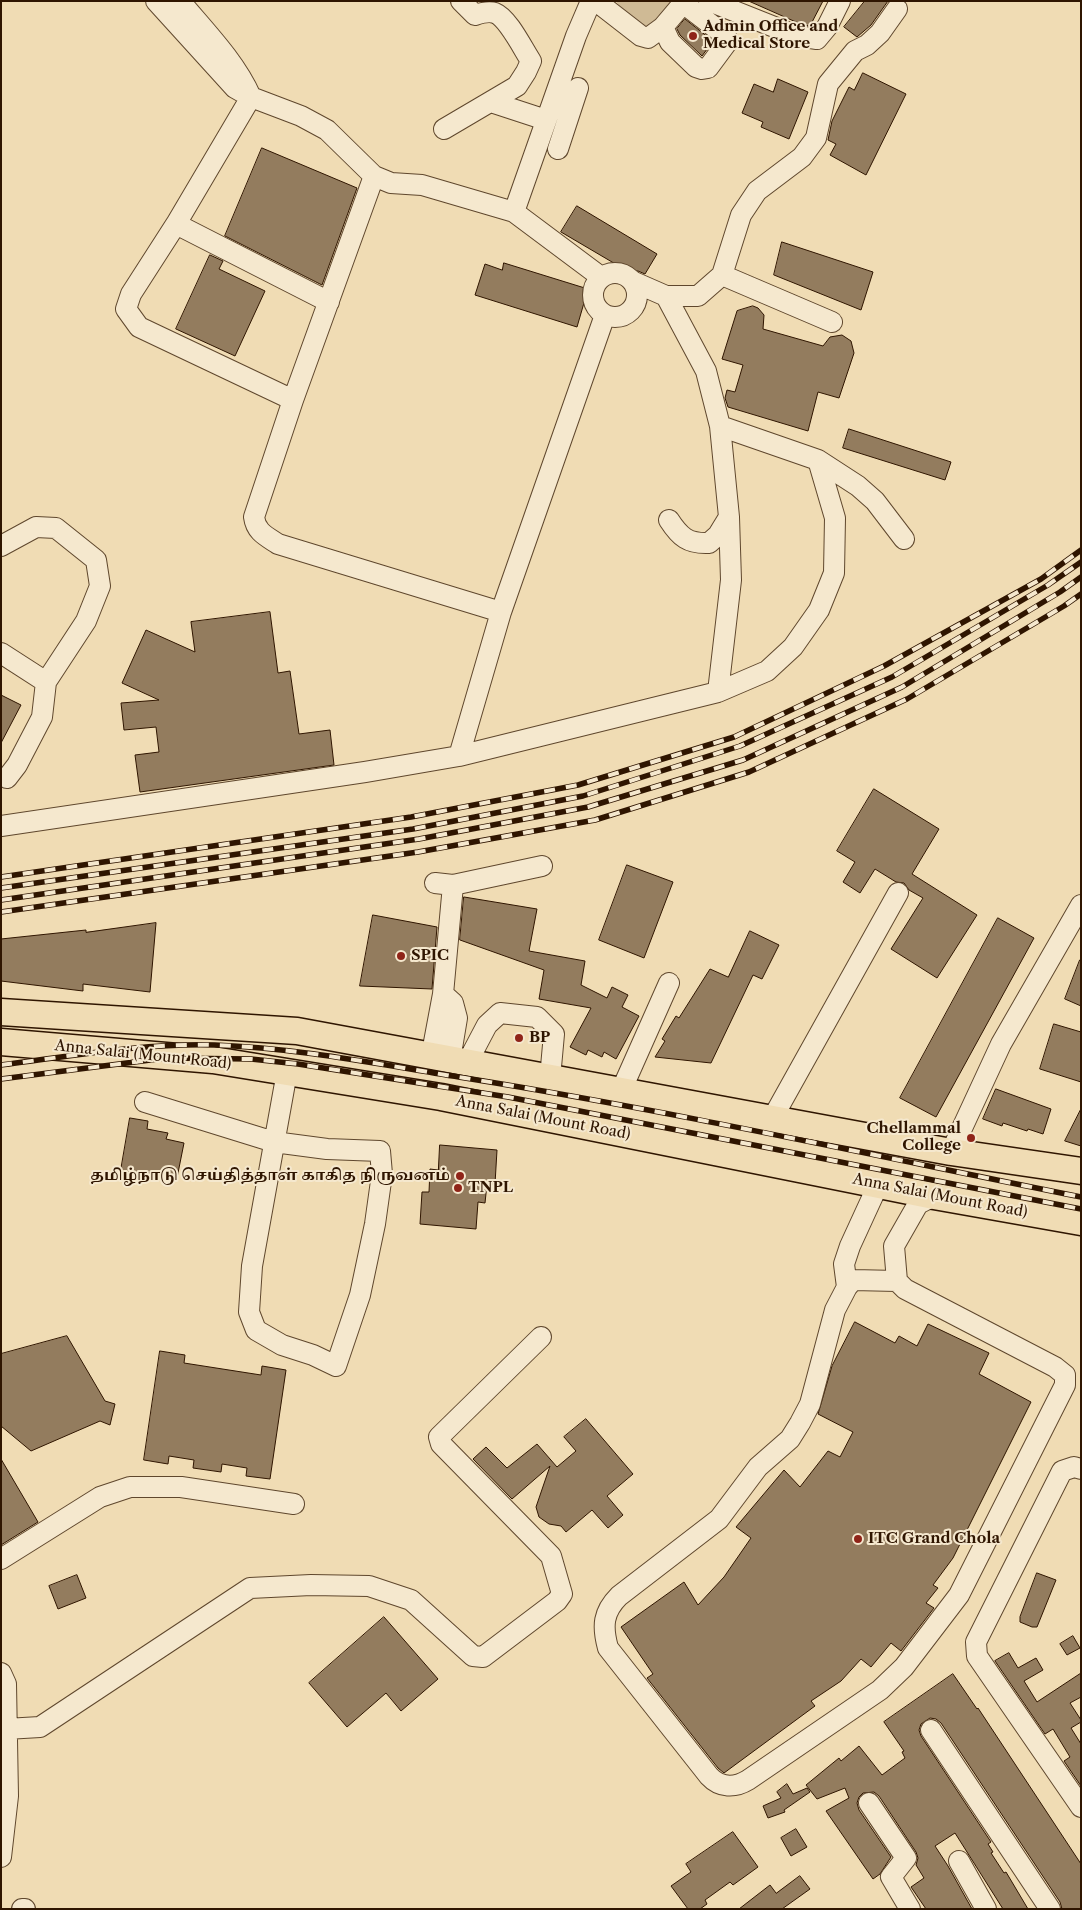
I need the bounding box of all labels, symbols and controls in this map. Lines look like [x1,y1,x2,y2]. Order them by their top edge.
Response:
place label: Admin Office and Medical Store [703,18,838,53]
marker: Admin Office and Medical Store [687,30,699,42]
place label: SPIC [411,947,449,965]
marker: SPIC [395,950,407,962]
place label: BP [529,1029,550,1047]
marker: BP [513,1032,525,1044]
street label: Anna Salai (Mount Road) [54,1037,232,1073]
street label: Anna Salai (Mount Road) [454,1092,632,1144]
place label: Chellammal College [867,1120,961,1155]
marker: Chellammal College [965,1132,977,1144]
place label: தமிழ்நாடு செய்தித்தாள் காகித நிருவனம் [90,1167,450,1185]
marker: தமிழ்நாடு செய்தித்தாள் காகித நிருவனம் [454,1170,466,1182]
street label: Anna Salai (Mount Road) [851,1170,1029,1222]
place label: TNPL [468,1179,513,1197]
marker: TNPL [452,1182,464,1194]
place label: ITC Grand Chola [868,1530,1000,1548]
marker: ITC Grand Chola [852,1533,864,1545]

